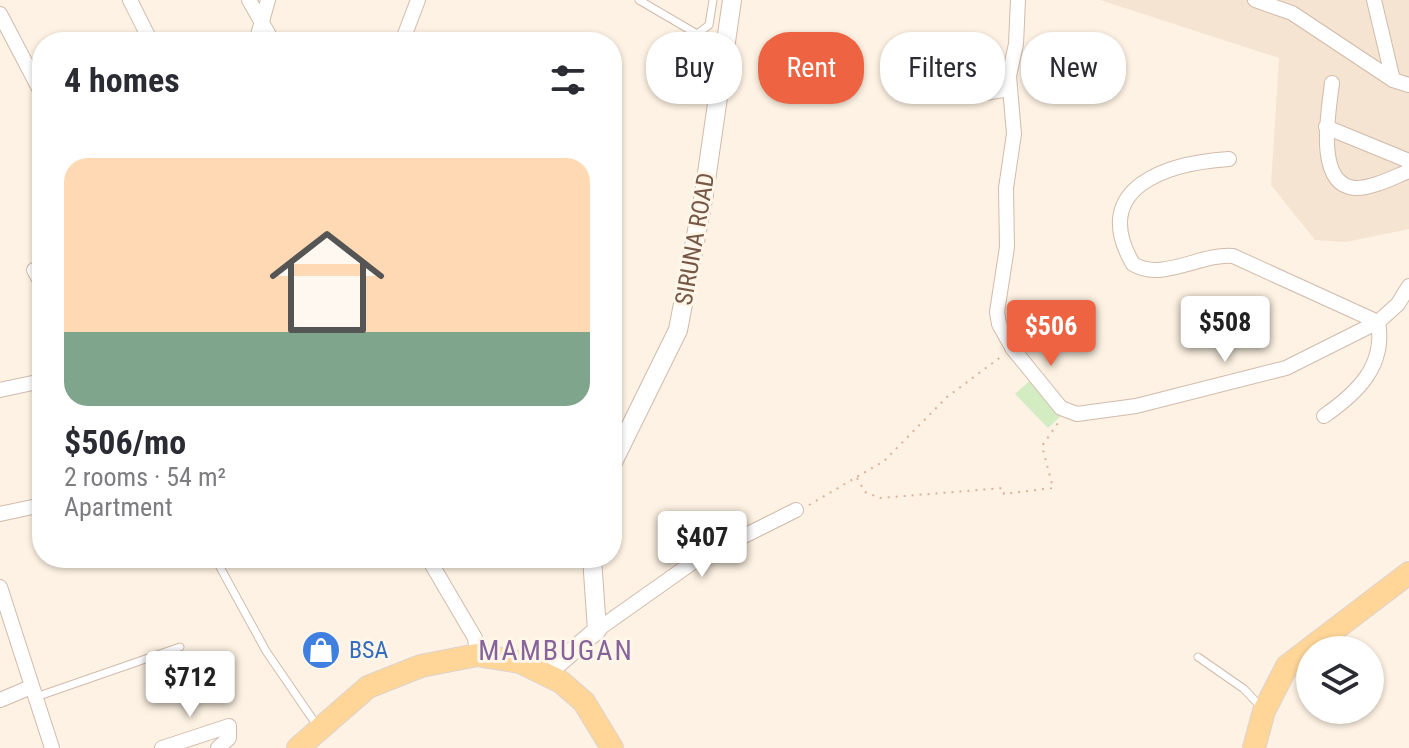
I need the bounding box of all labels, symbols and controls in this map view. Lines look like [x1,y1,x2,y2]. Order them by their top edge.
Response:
chip: Buy [646,32,742,104]
chip: Rent [758,32,864,104]
chip: Filters [880,32,1005,104]
chip: New [1021,32,1126,104]
icon: filters [546,58,590,102]
text: 4 homes [64,60,180,100]
street label: SIRUNA ROAD [670,171,720,307]
icon: home [255,210,399,354]
pin: $508 [1178,296,1272,364]
pin: $506 [1004,300,1098,368]
text: $508 [1199,307,1251,337]
text: $506 [1025,311,1077,341]
text: $506/mo [64,422,186,462]
text: 2 rooms · 54 m² [64,462,226,492]
text: Apartment [64,492,173,522]
pin: $407 [655,511,749,579]
text: $407 [676,522,728,552]
shop icon: BSA [300,629,342,671]
district label: MAMBUGAN [478,634,634,667]
place label: BSA [349,636,389,664]
map controls [1296,636,1384,724]
button: layers [1296,636,1384,724]
pin: $712 [143,651,237,719]
text: $712 [164,662,216,692]

